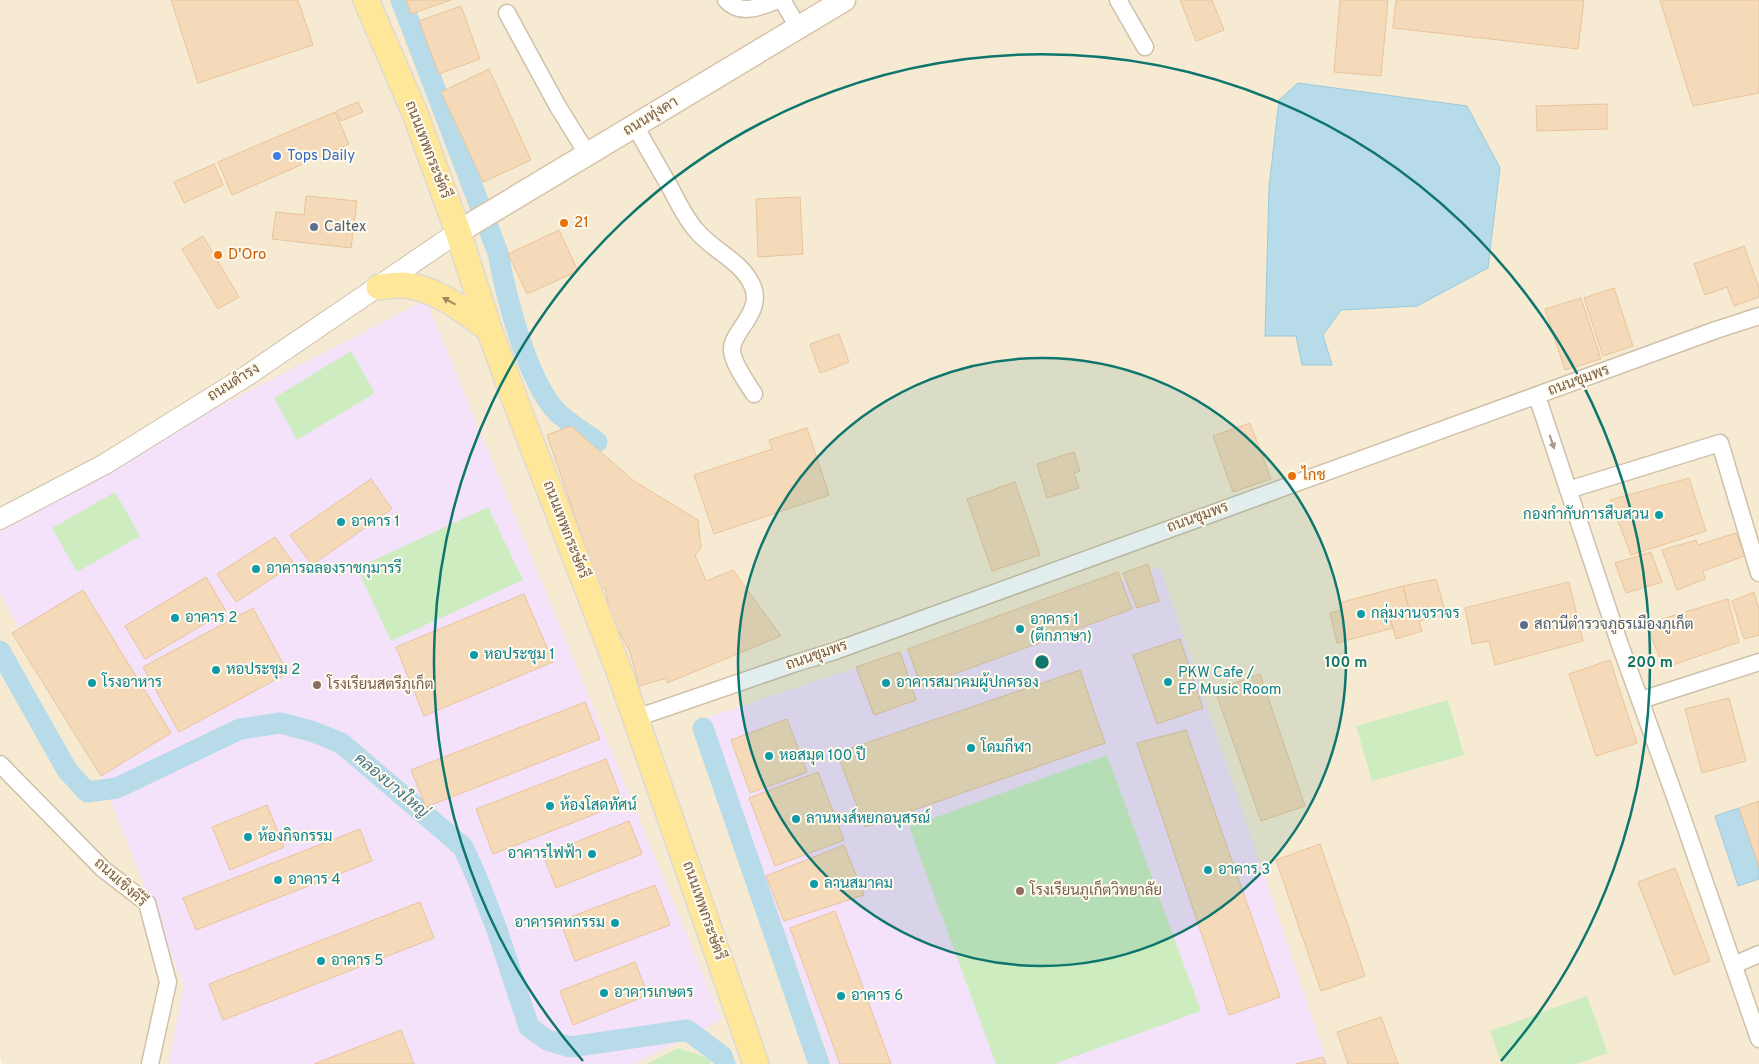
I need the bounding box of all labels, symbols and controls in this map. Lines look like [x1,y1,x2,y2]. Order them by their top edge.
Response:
street label: ถนนทุ่งคา [619,91,682,141]
street label: ถนนเทพกระษัตรี [400,98,456,202]
place label: Tops Daily [287,147,355,166]
marker: Tops Daily [271,150,283,162]
place label: 21 [574,214,589,233]
marker: 21 [558,217,570,229]
place label: Caltex [324,218,367,237]
marker: Caltex [308,221,320,233]
place label: D'Oro [228,246,266,265]
marker: D'Oro [212,249,224,261]
one-way arrow [442,297,457,305]
street label: ถนนดำรง [204,359,264,406]
street label: ถนนชุมพร [1546,361,1612,401]
one-way arrow [1549,435,1557,450]
place label: ไกช [1301,465,1326,486]
marker: ไกช [1286,470,1298,482]
street label: ถนนเทพกระษัตรี [538,478,594,582]
street label: ถนนชุมพร [1165,498,1231,538]
place label: กองกำกับการสืบสวน [1523,504,1649,525]
marker: กองกำกับการสืบสวน [1653,509,1665,521]
place label: อาคาร 1 [351,513,400,532]
marker: อาคาร 1 [335,516,347,528]
place label: อาคารฉลองราชกุมารรี [266,558,402,579]
marker: อาคารฉลองราชกุมารรี [250,563,262,575]
place label: กลุ่มงานจราจร [1371,603,1460,624]
marker: กลุ่มงานจราจร [1355,608,1367,620]
place label: อาคาร 2 [185,609,237,628]
place label: อาคาร 1 (ตึกภาษา) [1030,611,1092,647]
marker: อาคาร 2 [169,612,181,624]
place label: สถานีตำรวจภูธรเมืองภูเก็ต [1534,613,1694,635]
marker: สถานีตำรวจภูธรเมืองภูเก็ต [1518,619,1530,631]
marker: อาคาร 1 (ตึกภาษา) [1014,623,1026,635]
street label: ถนนชุมพร [784,637,850,675]
place label: หอประชุม 1 [484,646,555,665]
marker: หอประชุม 1 [468,649,480,661]
centre of rings [1033,653,1051,671]
text: 100 m [1325,654,1367,673]
text: 200 m [1627,654,1673,673]
place label: หอประชุม 2 [226,661,300,680]
marker: หอประชุม 2 [210,664,222,676]
place label: PKW Cafe / EP Music Room [1178,664,1281,700]
place label: โรงอาหาร [101,672,162,693]
place label: อาคารสมาคมผู้ปกครอง [896,672,1039,693]
place label: โรงเรียนสตรีภูเก็ต [326,673,434,695]
marker: PKW Cafe / EP Music Room [1162,676,1174,688]
marker: โรงอาหาร [86,677,98,689]
marker: อาคารสมาคมผู้ปกครอง [880,677,892,689]
marker: โรงเรียนสตรีภูเก็ต [311,679,323,691]
place label: โดมกีฬา [980,737,1032,758]
marker: โดมกีฬา [965,742,977,754]
place label: หอสมุด 100 ปี [779,745,866,766]
water label: คลองบางใหญ่ [350,747,435,823]
marker: หอสมุด 100 ปี [763,750,775,762]
place label: ห้องโสดทัศน์ [560,795,637,816]
marker: ห้องโสดทัศน์ [544,800,556,812]
place label: ลานหงส์หยกอนุสรณ์ [806,808,930,829]
marker: ลานหงส์หยกอนุสรณ์ [790,813,802,825]
place label: ห้องกิจกรรม [258,826,333,847]
marker: ห้องกิจกรรม [242,831,254,843]
place label: อาคารไฟฟ้า [508,843,582,864]
marker: อาคารไฟฟ้า [586,848,598,860]
street label: ถนนเชิงคีรี [90,853,152,912]
street label: ถนนเทพกระษัตรี [677,858,731,963]
place label: อาคาร 3 [1218,861,1270,880]
marker: อาคาร 3 [1202,864,1214,876]
place label: อาคาร 4 [288,871,341,890]
marker: อาคาร 4 [272,874,284,886]
place label: ลานสมาคม [824,875,893,894]
marker: ลานสมาคม [808,878,820,890]
place label: โรงเรียนภูเก็ตวิทยาลัย [1029,879,1162,901]
marker: โรงเรียนภูเก็ตวิทยาลัย [1014,885,1026,897]
place label: อาคารคหกรรม [514,914,605,933]
marker: อาคารคหกรรม [609,917,621,929]
place label: อาคาร 5 [331,952,384,971]
marker: อาคาร 5 [315,955,327,967]
place label: อาคารเกษตร [614,984,693,1003]
marker: อาคารเกษตร [598,987,610,999]
place label: อาคาร 6 [851,987,903,1006]
marker: อาคาร 6 [835,990,847,1002]

